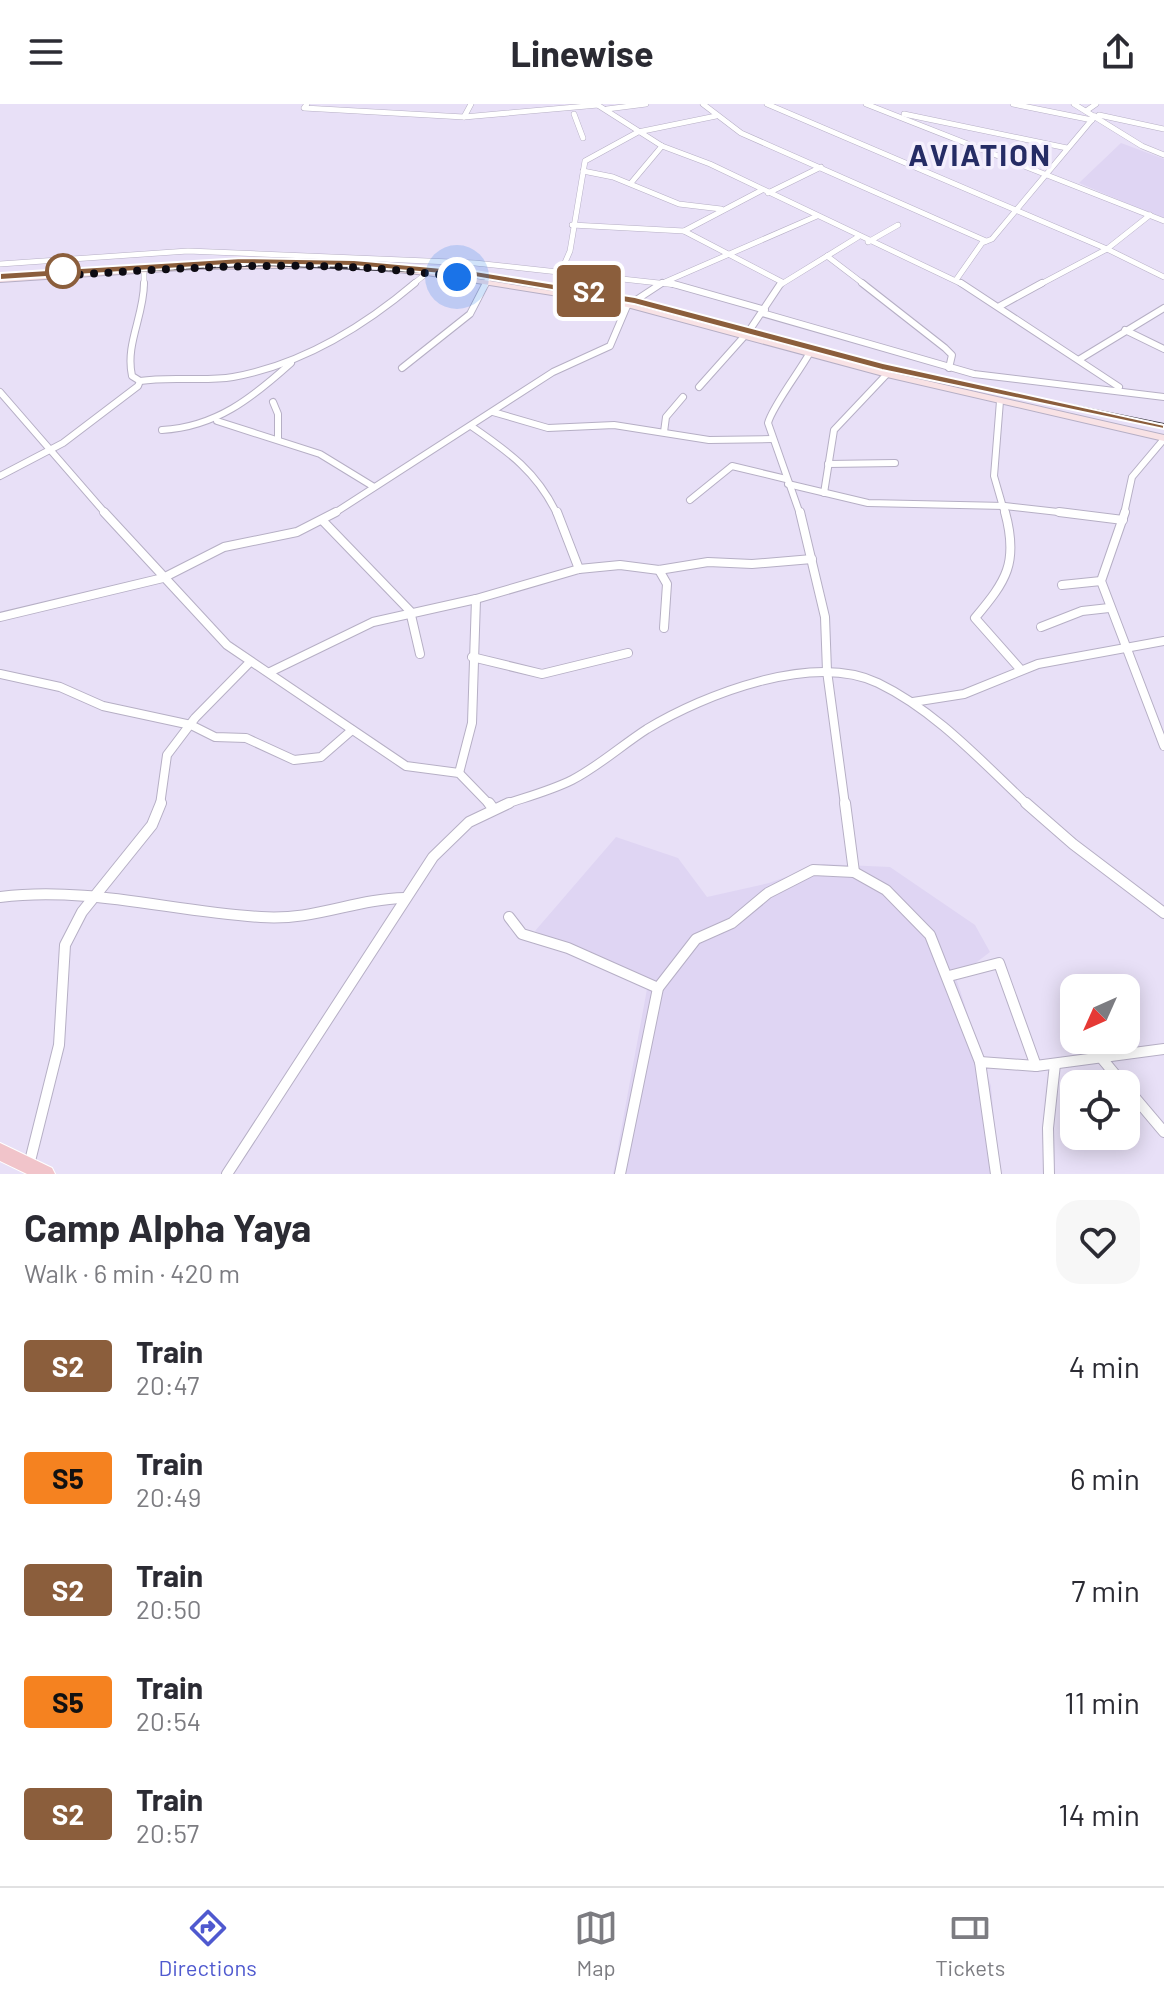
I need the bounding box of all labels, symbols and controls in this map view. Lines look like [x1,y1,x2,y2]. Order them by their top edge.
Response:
icon: menu [24,30,68,74]
icon: share [1096,30,1140,74]
text: Linewise [510,31,654,74]
district label: AVIATION [908,136,1052,172]
unlabelled marker [46,254,80,288]
your location [437,257,477,297]
line badge: S2 [553,265,625,317]
text: S2 [573,274,605,308]
north arrow [1060,974,1140,1054]
map controls [1060,974,1140,1150]
button: locate [1060,1070,1140,1150]
button: heart [1056,1200,1140,1284]
text: Camp Alpha Yaya [24,1204,311,1250]
text: Walk · 6 min · 420 m [24,1257,240,1288]
text: Train [136,1333,203,1369]
text: 4 min [1069,1348,1140,1384]
text: S2 [52,1349,84,1383]
text: 20:47 [136,1369,199,1400]
text: Train [136,1445,203,1481]
text: 6 min [1070,1460,1140,1496]
text: S5 [52,1461,84,1495]
text: 20:49 [136,1481,201,1512]
text: Train [136,1557,203,1593]
text: 7 min [1071,1572,1140,1608]
text: S2 [52,1573,84,1607]
text: 20:50 [136,1593,202,1624]
text: Train [136,1669,203,1705]
text: 11 min [1064,1684,1140,1720]
text: S5 [52,1685,84,1719]
text: 20:54 [136,1705,201,1736]
text: Train [136,1781,203,1817]
text: 14 min [1058,1796,1140,1832]
text: S2 [52,1797,84,1831]
text: 20:57 [136,1817,199,1848]
tab: Directions [159,1906,257,1980]
tab: Map [574,1906,618,1980]
tab: Tickets [935,1906,1005,1980]

